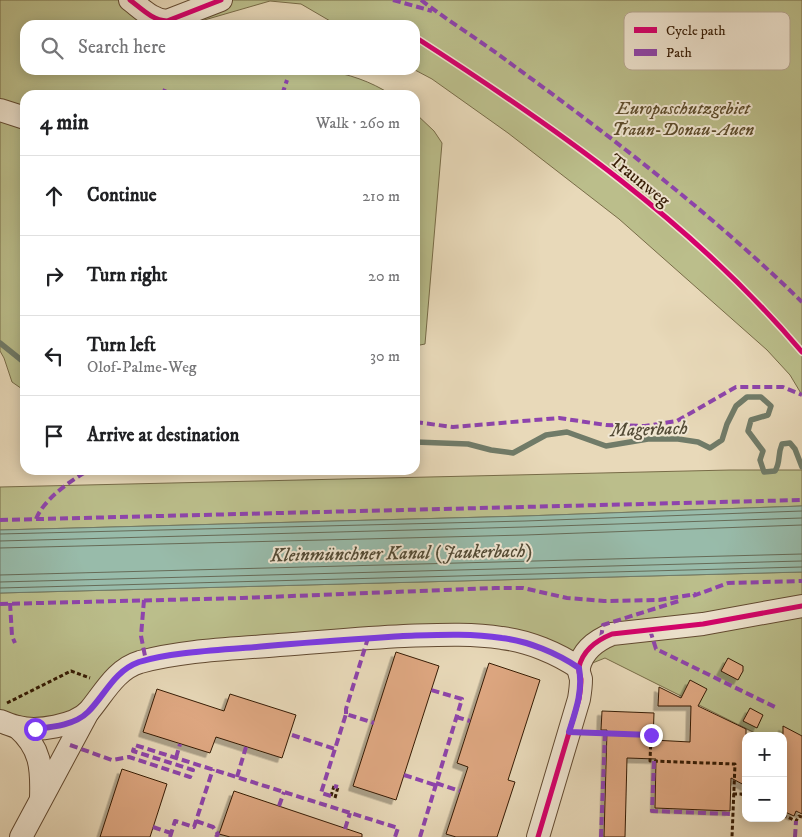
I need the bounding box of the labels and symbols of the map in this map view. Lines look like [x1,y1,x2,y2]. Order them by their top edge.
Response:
legend [624,12,790,70]
text: Cycle path [666,22,726,40]
text: Path [666,44,693,62]
park label: Europaschutzgebiet Traun-Donau-Auen [612,98,754,141]
street label: Traunweg [605,150,674,212]
water label: Magerbach [608,417,689,442]
water label: Kleinmünchner Kanal (Jaukerbach) [269,540,532,567]
route start [24,718,47,741]
route end [640,724,663,747]

